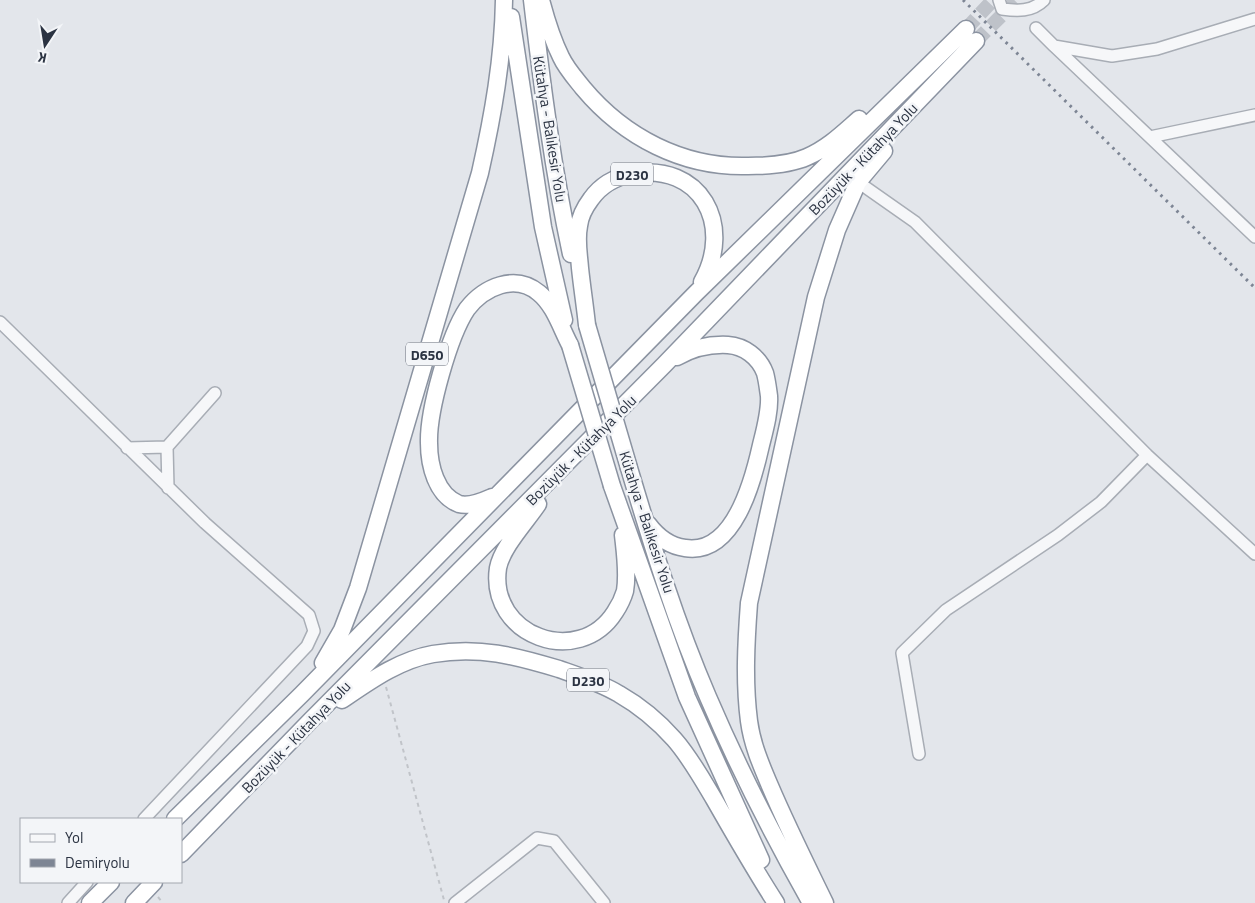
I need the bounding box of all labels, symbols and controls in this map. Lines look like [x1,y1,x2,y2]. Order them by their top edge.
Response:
north arrow [20,20,70,70]
text: K [35,47,48,69]
street label: Kütahya - Balıkesir Yolu [527,54,573,204]
street label: Bozüyük - Kütahya Yolu [803,97,923,221]
road number: D230 [611,162,653,185]
road number: D650 [406,342,448,366]
street label: Bozüyük - Kütahya Yolu [520,389,642,511]
street label: Kütahya - Balıkesir Yolu [613,448,681,596]
road number: D230 [567,668,609,692]
street label: Bozüyük - Kütahya Yolu [236,675,356,799]
legend [20,818,182,883]
text: Yol [65,826,83,849]
text: Demiryolu [65,851,130,874]

